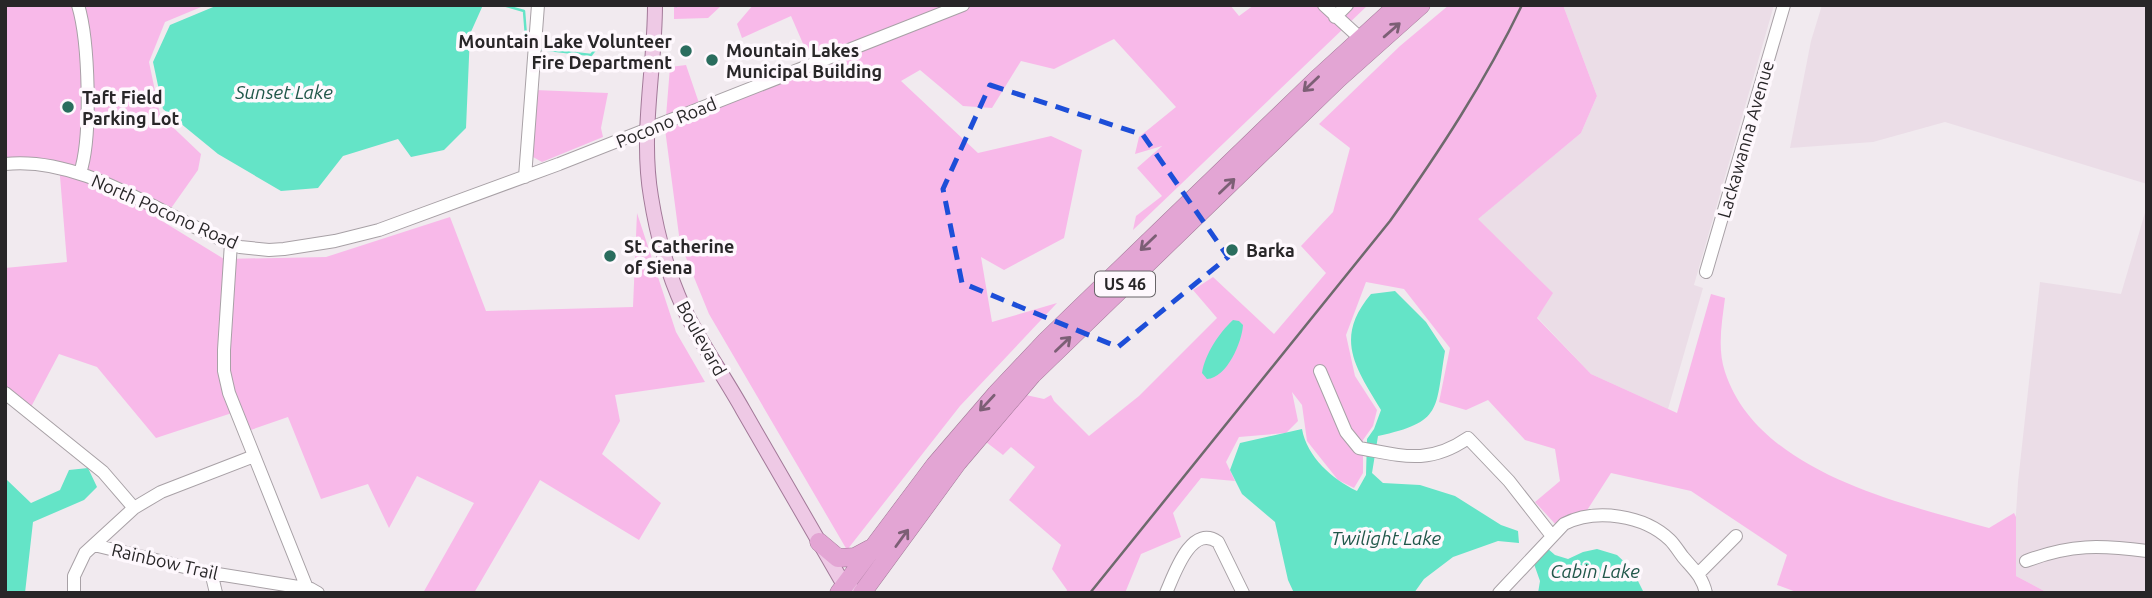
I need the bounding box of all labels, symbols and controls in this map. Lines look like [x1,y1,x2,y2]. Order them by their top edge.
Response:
one-way arrow [1383,21,1400,38]
place label: Mountain Lake Volunteer Fire Department [458,31,673,72]
place label: Mountain Lakes Municipal Building [726,40,882,81]
marker: Mountain Lake Volunteer Fire Department [678,43,694,59]
marker: Mountain Lakes Municipal Building [704,52,720,68]
street label: Lackawanna Avenue [1713,58,1777,220]
one-way arrow [1303,76,1320,93]
water label: Sunset Lake [234,81,333,103]
place label: Taft Field Parking Lot [82,87,179,128]
street label: Pocono Road [613,93,719,151]
marker: Taft Field Parking Lot [60,99,76,115]
street label: North Pocono Road [89,170,241,252]
one-way arrow [1218,178,1235,195]
one-way arrow [1140,234,1157,251]
place label: St. Catherine of Siena [624,236,734,277]
place label: Barka [1246,240,1295,260]
marker: Barka [1224,242,1240,258]
marker: St. Catherine of Siena [602,248,618,264]
road number: US 46 [1095,272,1155,296]
street label: Boulevard [673,297,731,379]
one-way arrow [1055,336,1072,353]
one-way arrow [979,394,995,412]
water label: Twilight Lake [1331,527,1442,549]
one-way arrow [895,529,910,548]
street label: Rainbow Trail [110,539,221,583]
water label: Cabin Lake [1550,560,1640,582]

